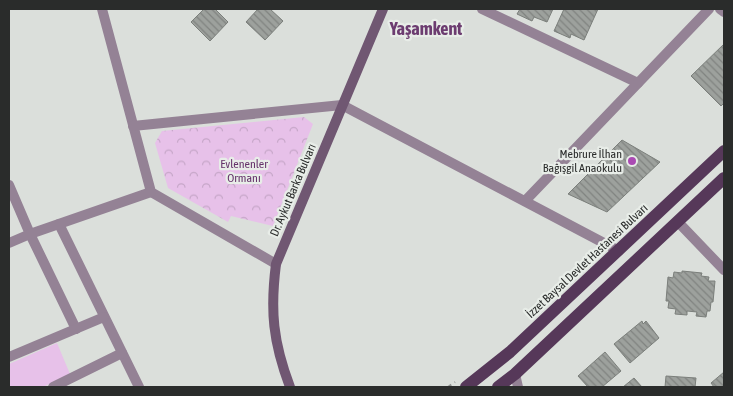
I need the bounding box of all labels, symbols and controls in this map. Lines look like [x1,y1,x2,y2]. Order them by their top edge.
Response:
district label: Yaşamkent [389,18,463,39]
street label: Dr. Aykut Barka Bulvarı [267,142,319,238]
place label: Mebrure İlhan Bağışgil Anaokulu [543,147,622,175]
marker: Mebrure İlhan Bağışgil Anaokulu [626,155,638,167]
park label: Evlenenler Ormanı [220,157,268,185]
street label: İzzet Baysal Devlet Hastanesi Bulvarı [524,201,650,321]

